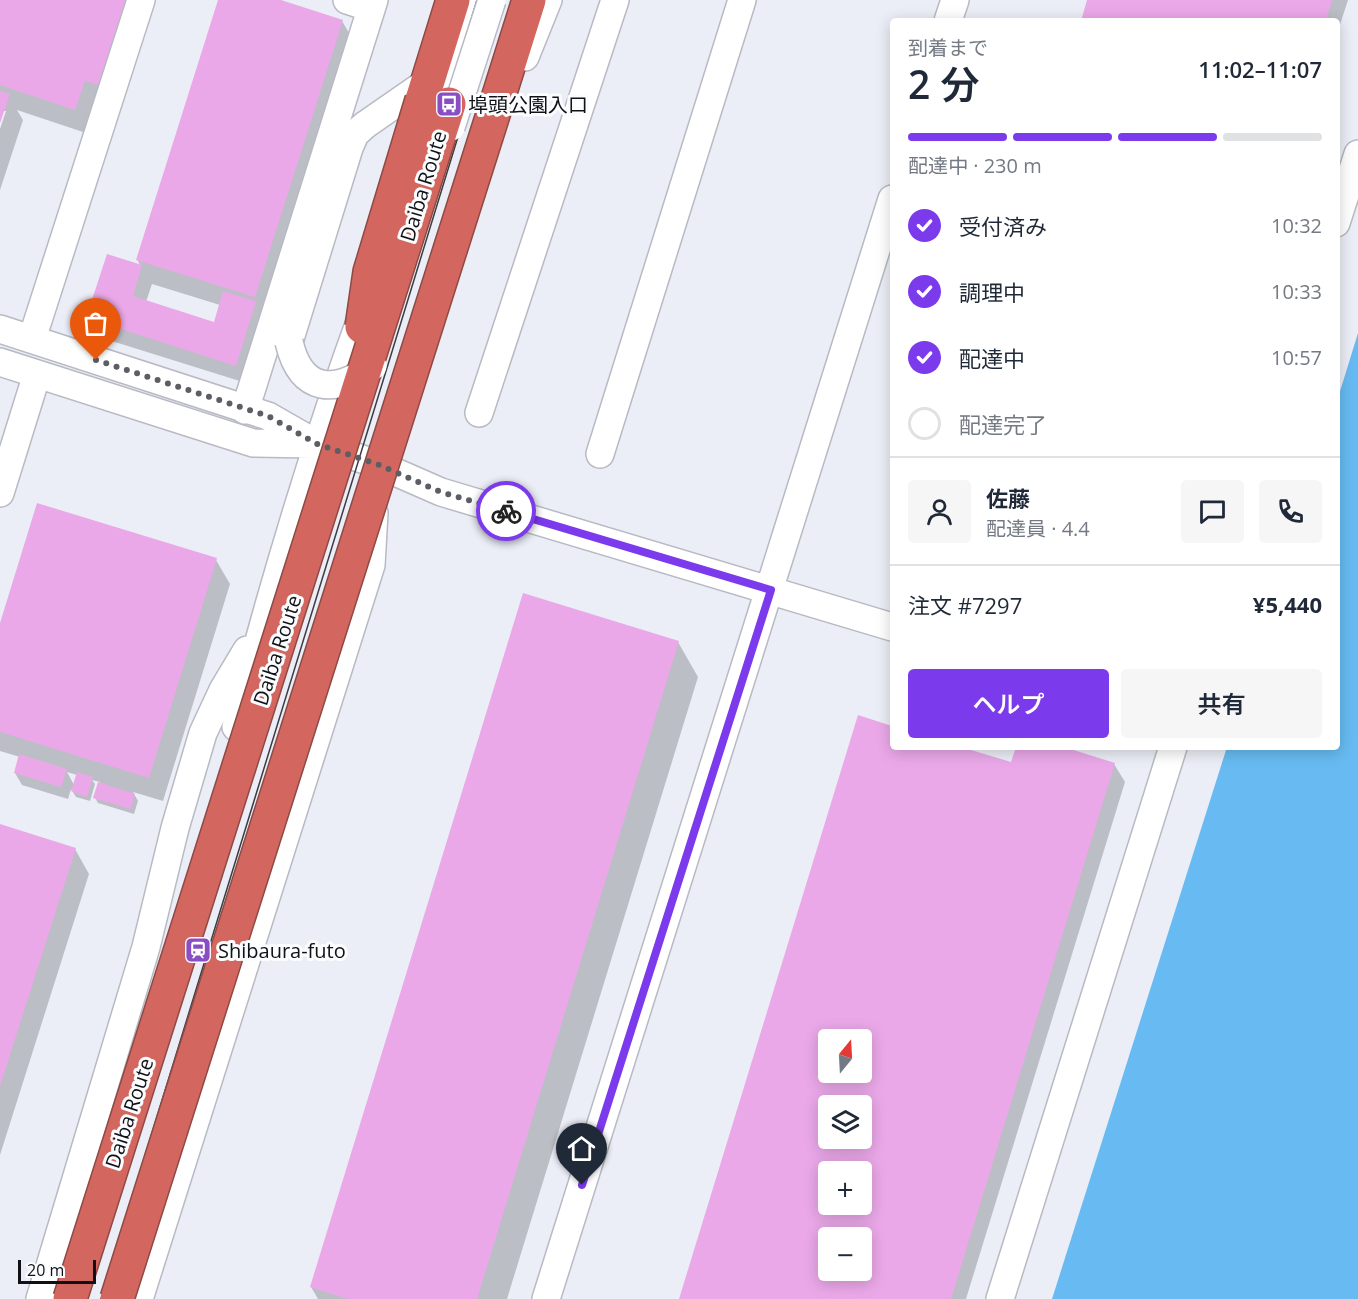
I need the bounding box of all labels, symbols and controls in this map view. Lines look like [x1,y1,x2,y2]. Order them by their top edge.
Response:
text: 到着まで [908,34,988,61]
text: 11:02–11:07 [1198,54,1322,84]
text: 2 分 [908,57,979,110]
bus stop icon: 埠頭公園入口 [434,89,464,119]
place label: 埠頭公園入口 [468,91,588,118]
street label: Daiba Route [393,127,453,245]
text: 配達中 · 230 m [908,152,1042,179]
icon: check [908,209,941,242]
text: 受付済み [959,211,1047,241]
text: 10:32 [1271,212,1322,239]
icon: check [908,275,941,308]
text: 調理中 [959,277,1025,307]
text: 10:33 [1271,278,1322,305]
pin [70,298,121,360]
icon: bag [79,307,112,340]
icon: check [908,341,941,374]
text: 配達中 [959,343,1025,373]
text: 10:57 [1271,344,1322,371]
text: 配達完了 [959,409,1047,439]
button: person [908,480,971,543]
button: chat [1181,480,1244,543]
button: phone [1259,480,1322,543]
courier [476,481,536,541]
text: 佐藤 [986,483,1030,513]
icon: bike [490,495,523,528]
text: 配達員 · 4.4 [986,515,1090,542]
text: ¥5,440 [1253,589,1322,619]
text: 注文 #7297 [908,590,1022,620]
street label: Daiba Route [247,592,307,708]
button: ヘルプ [908,669,1109,738]
button: 共有 [1121,669,1322,738]
station icon: Shibaura-futo [183,935,213,965]
place label: Shibaura-futo [218,937,346,964]
north arrow [818,1029,872,1083]
map controls [818,1029,872,1281]
street label: Daiba Route [99,1055,159,1171]
button: layers [818,1095,872,1149]
pin [556,1123,607,1185]
icon: home [565,1132,598,1165]
button: + [818,1161,872,1215]
button: − [818,1227,872,1281]
scale bar [18,1257,96,1284]
text: 20 m [27,1259,64,1281]

